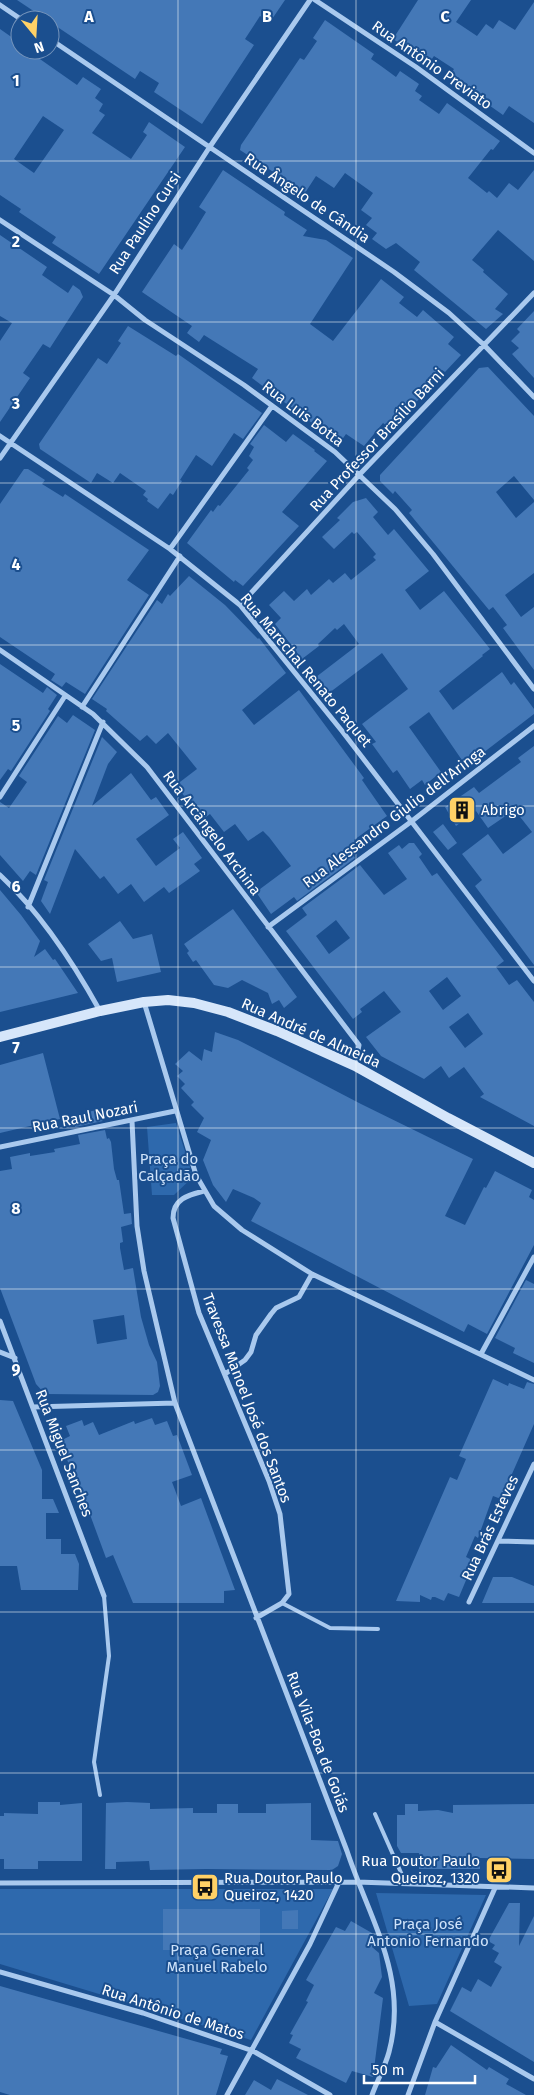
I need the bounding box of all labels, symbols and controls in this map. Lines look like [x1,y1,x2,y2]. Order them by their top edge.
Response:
text: A [83,7,94,26]
text: B [262,7,272,26]
text: C [440,7,450,26]
north arrow [10,10,60,60]
street label: Rua Antônio Previato [368,17,496,113]
text: N [32,37,46,56]
text: 1 [12,71,20,90]
street label: Rua Ângelo de Cândia [241,149,373,247]
street label: Rua Paulino Cursi [105,168,185,278]
text: 2 [12,232,20,251]
street label: Rua Professor Brasílio Barni [306,365,448,515]
street label: Rua Luis Botta [258,377,348,451]
text: 3 [11,394,20,413]
text: 4 [11,555,21,574]
street label: Rua Marechal Renato Paquet [236,590,376,751]
text: 5 [12,716,21,735]
street label: Rua Alessandro Giulio dell'Aringa [299,742,489,892]
street label: Rua Arcângelo Archina [159,767,265,899]
building icon: Abrigo [447,795,477,825]
place label: Abrigo [481,801,525,819]
text: 6 [11,877,21,896]
street label: Rua André de Almeida [239,994,383,1072]
text: 7 [12,1038,20,1057]
street label: Rua Raul Nozari [30,1098,140,1136]
park label: Praça do Calçadão [138,1150,200,1185]
text: 8 [11,1199,21,1218]
street label: Travessa Manoel José dos Santos [199,1291,295,1505]
text: 9 [12,1360,21,1379]
street label: Rua Miguel Sanches [31,1387,97,1519]
street label: Rua Brás Esteves [458,1473,522,1583]
street label: Rua Vila-Boa de Goiás [283,1669,353,1815]
place label: Rua Doutor Paulo Queiroz, 1320 [361,1852,480,1887]
bus stop icon: Rua Doutor Paulo Queiroz, 1320 [484,1855,514,1885]
place label: Rua Doutor Paulo Queiroz, 1420 [224,1869,343,1904]
bus stop icon: Rua Doutor Paulo Queiroz, 1420 [190,1872,220,1902]
park label: Praça José Antonio Fernando [367,1915,489,1950]
park label: Praça General Manuel Rabelo [166,1941,268,1976]
street label: Rua Antônio de Matos [99,1980,247,2044]
scale bar [364,2052,475,2084]
text: 50 m [372,2061,405,2079]

